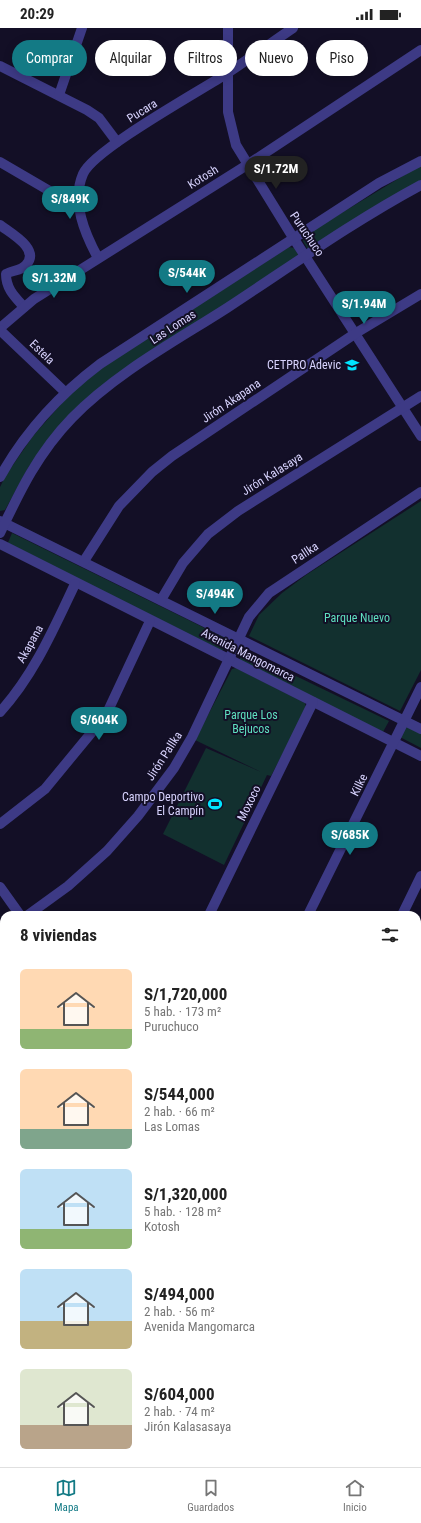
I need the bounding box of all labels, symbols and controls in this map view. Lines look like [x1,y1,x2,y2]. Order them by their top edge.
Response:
text: 20:29 [20,5,54,23]
chip: Comprar [12,40,87,76]
chip: Alquilar [95,40,166,76]
chip: Filtros [174,40,237,76]
chip: Nuevo [245,40,308,76]
chip: Piso [316,40,368,76]
street label: Pucara [124,96,160,126]
pin: S/1.72M [239,156,313,190]
text: S/1.72M [254,161,298,176]
street label: Kotosh [185,162,221,192]
pin: S/849K [37,186,103,220]
text: S/849K [51,191,89,206]
street label: Puruchuco [287,209,327,259]
pin: S/544K [154,260,220,294]
pin: S/1.32M [17,265,91,299]
text: S/544K [168,265,206,280]
text: S/1.32M [32,270,76,285]
pin: S/1.94M [327,291,401,325]
text: S/1.94M [342,296,386,311]
street label: Las Lomas [148,307,198,347]
street label: Estela [27,337,58,367]
school or university icon: CETPRO Adevic [344,357,360,373]
place label: CETPRO Adevic [267,358,341,372]
street label: Jirón Akapana [199,376,263,426]
street label: Jirón Kalasaya [239,450,305,498]
street label: Pallka [289,539,321,567]
pin: S/494K [182,581,248,615]
text: S/494K [196,586,234,601]
park label: Parque Nuevo [324,611,390,625]
street label: Akapana [14,622,46,665]
street label: Avenida Mangomarca [199,625,297,685]
pin: S/604K [66,707,132,741]
park label: Parque Los Bejucos [224,708,278,736]
text: S/604K [80,712,118,727]
street label: Jirón Pallka [143,729,185,783]
street label: Kilke [348,771,370,798]
street label: Moxoco [234,783,264,823]
place label: Campo Deportivo El Campín [122,790,204,818]
sports icon: Campo Deportivo El Campín [207,796,223,812]
pin: S/685K [317,822,383,856]
text: S/685K [331,827,369,842]
icon: filters [379,924,401,946]
text: 8 viviendas [20,925,97,945]
text: S/1,720,000 [144,984,227,1004]
icon: home [52,985,100,1033]
text: 5 hab. · 173 m² [144,1004,221,1019]
text: Puruchuco [144,1019,199,1034]
text: S/544,000 [144,1084,215,1104]
icon: home [52,1085,100,1133]
text: 2 hab. · 66 m² [144,1104,215,1119]
text: Las Lomas [144,1119,200,1134]
text: S/1,320,000 [144,1184,227,1204]
icon: home [52,1185,100,1233]
text: 5 hab. · 128 m² [144,1204,221,1219]
text: Kotosh [144,1219,180,1234]
text: S/494,000 [144,1284,215,1304]
icon: home [52,1285,100,1333]
text: 2 hab. · 56 m² [144,1304,215,1319]
text: Avenida Mangomarca [144,1319,255,1334]
text: S/604,000 [144,1384,215,1404]
icon: home [52,1385,100,1433]
text: 2 hab. · 74 m² [144,1404,215,1419]
text: Jirón Kalasasaya [144,1419,231,1434]
tab: Mapa [54,1477,79,1514]
tab: Guardados [187,1477,234,1514]
tab: Inicio [343,1477,367,1514]

